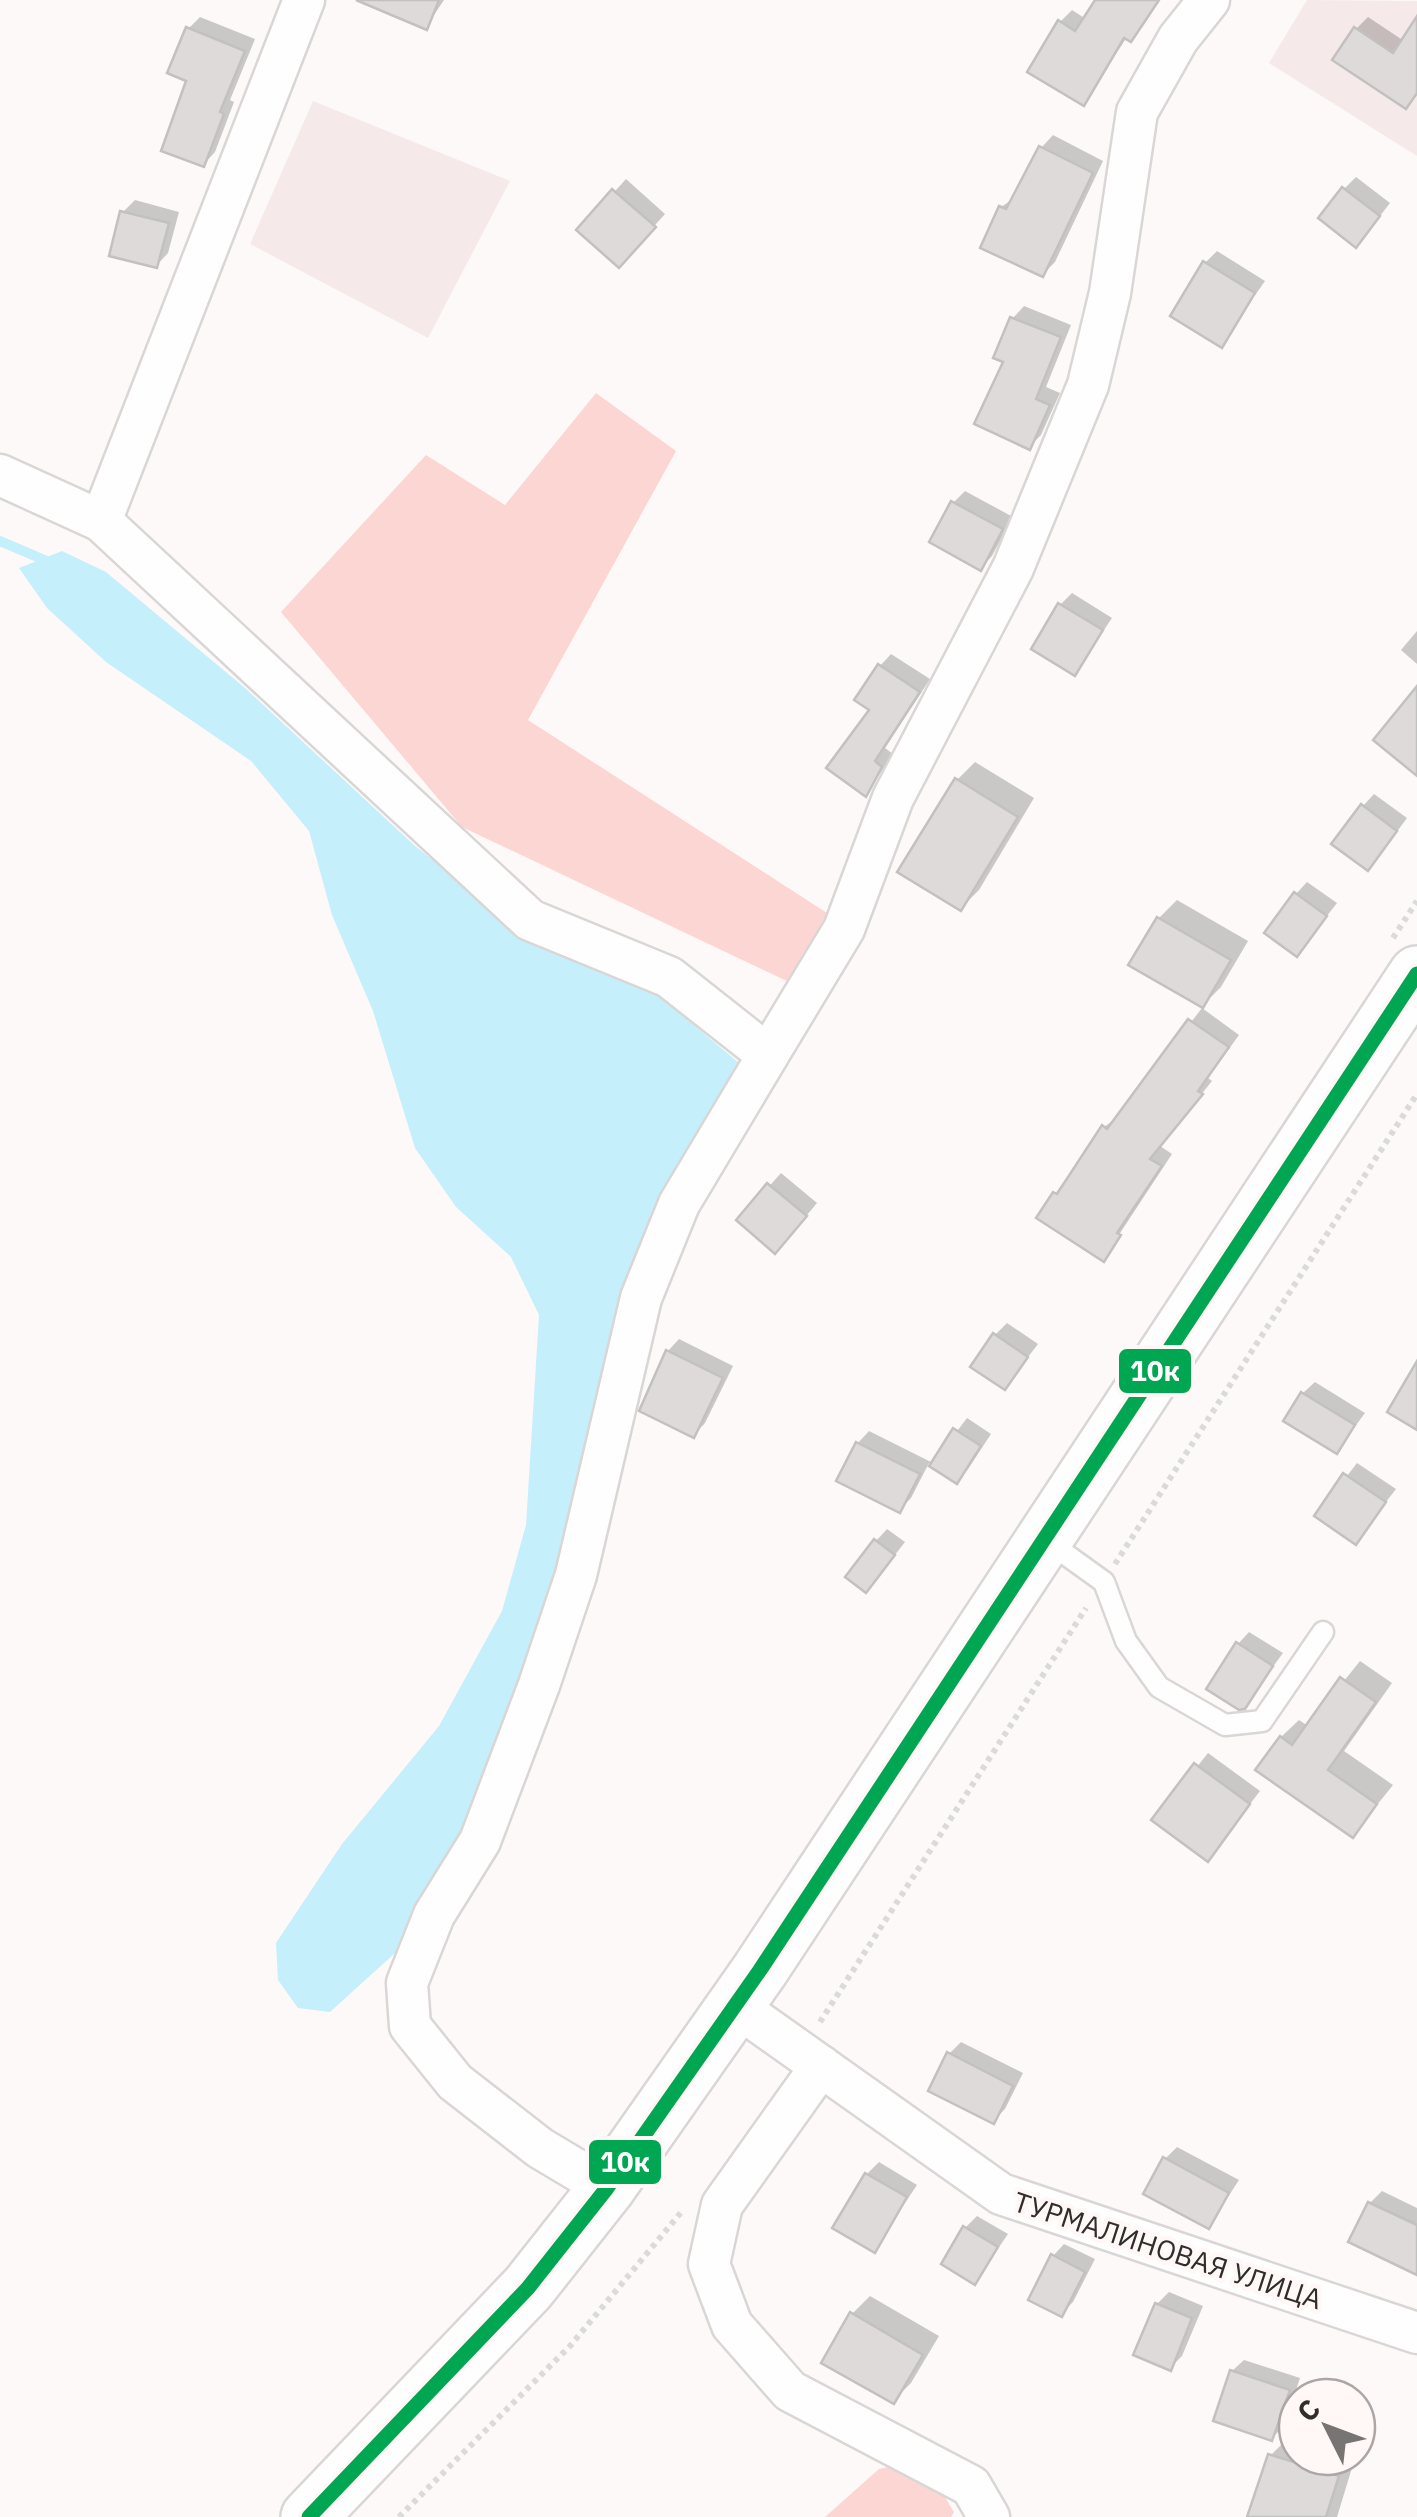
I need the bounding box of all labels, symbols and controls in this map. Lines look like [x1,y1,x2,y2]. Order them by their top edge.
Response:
line badge: 10к [1117,1347,1193,1395]
text: 10к [1130,1352,1180,1389]
line badge: 10к [587,2138,663,2186]
text: 10к [600,2143,650,2180]
street label: ТУРМАЛИНОВАЯ УЛИЦА [1009,2183,1327,2317]
north arrow [1277,2377,1377,2477]
text: С [1288,2391,1328,2429]

